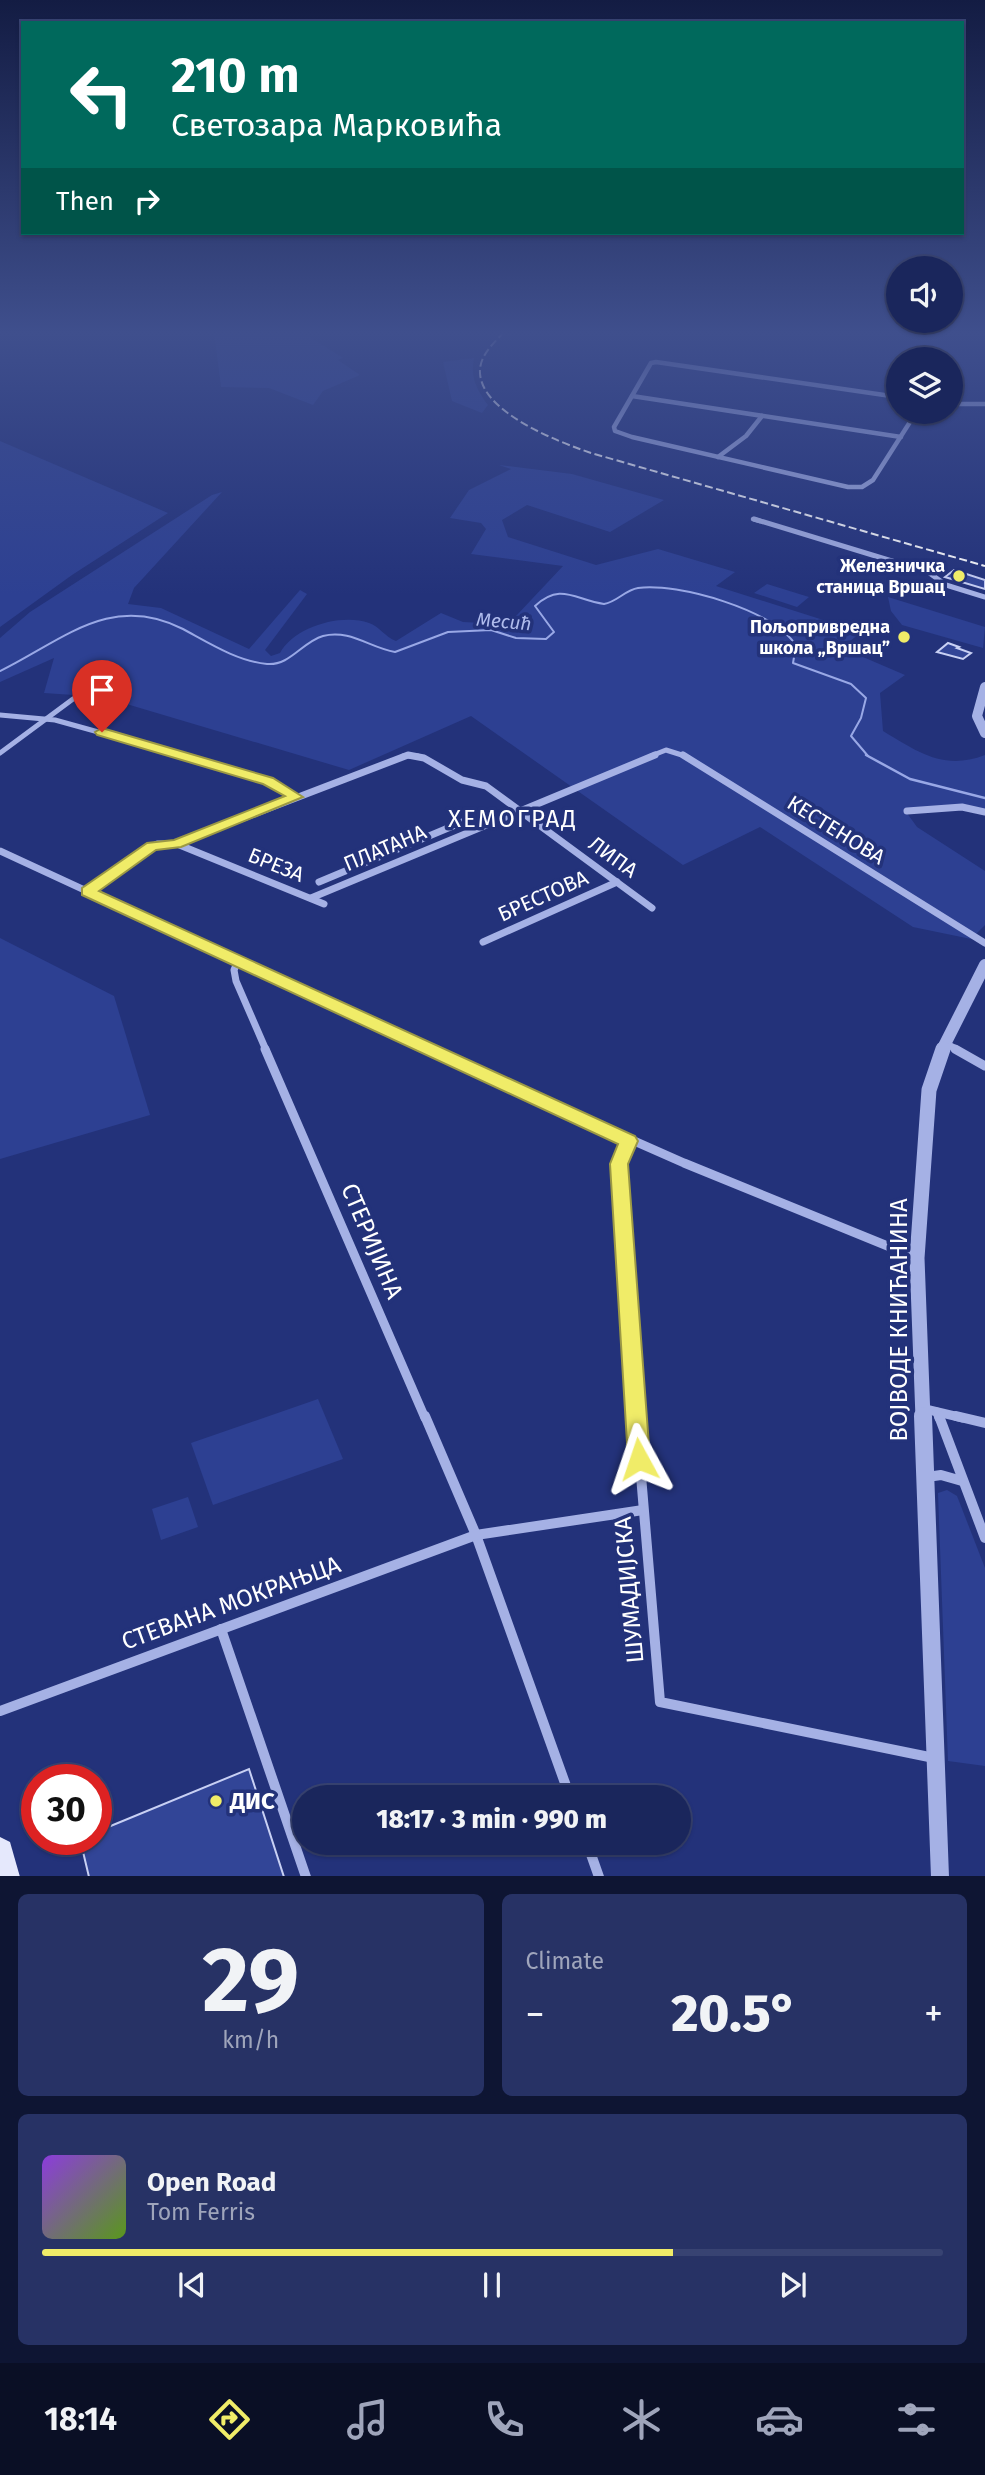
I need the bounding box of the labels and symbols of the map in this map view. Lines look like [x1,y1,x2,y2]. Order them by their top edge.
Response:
place label: Железничка станица Вршац [816,555,945,598]
marker: Железничка станица Вршац [951,568,967,584]
water label: Месић [475,608,533,635]
place label: Пољопривредна школа „Вршац” [750,616,890,659]
marker: Пољопривредна школа „Вршац” [896,629,912,645]
pin [72,660,132,732]
street label: КЕСТЕНОВА [782,790,890,870]
district label: ХЕМОГРАД [448,805,578,833]
street label: ПЛАТАНА [340,819,430,877]
street label: ЛИПА [583,830,643,884]
street label: БРЕЗА [244,842,308,888]
street label: БРЕСТОВА [494,865,592,927]
street label: СТЕРИЈИНА [335,1179,409,1303]
street label: ВОЈВОДЕ КНИЋАНИНА [885,1198,913,1442]
position arrow [602,1422,676,1496]
street label: ШУМАДИЈСКА [609,1515,649,1664]
street label: СТЕВАНА МОКРАЊЦА [118,1550,345,1656]
speed limit sign: 30 [21,1764,112,1855]
place label: ДИС [229,1787,275,1815]
marker: ДИС [208,1793,224,1809]

